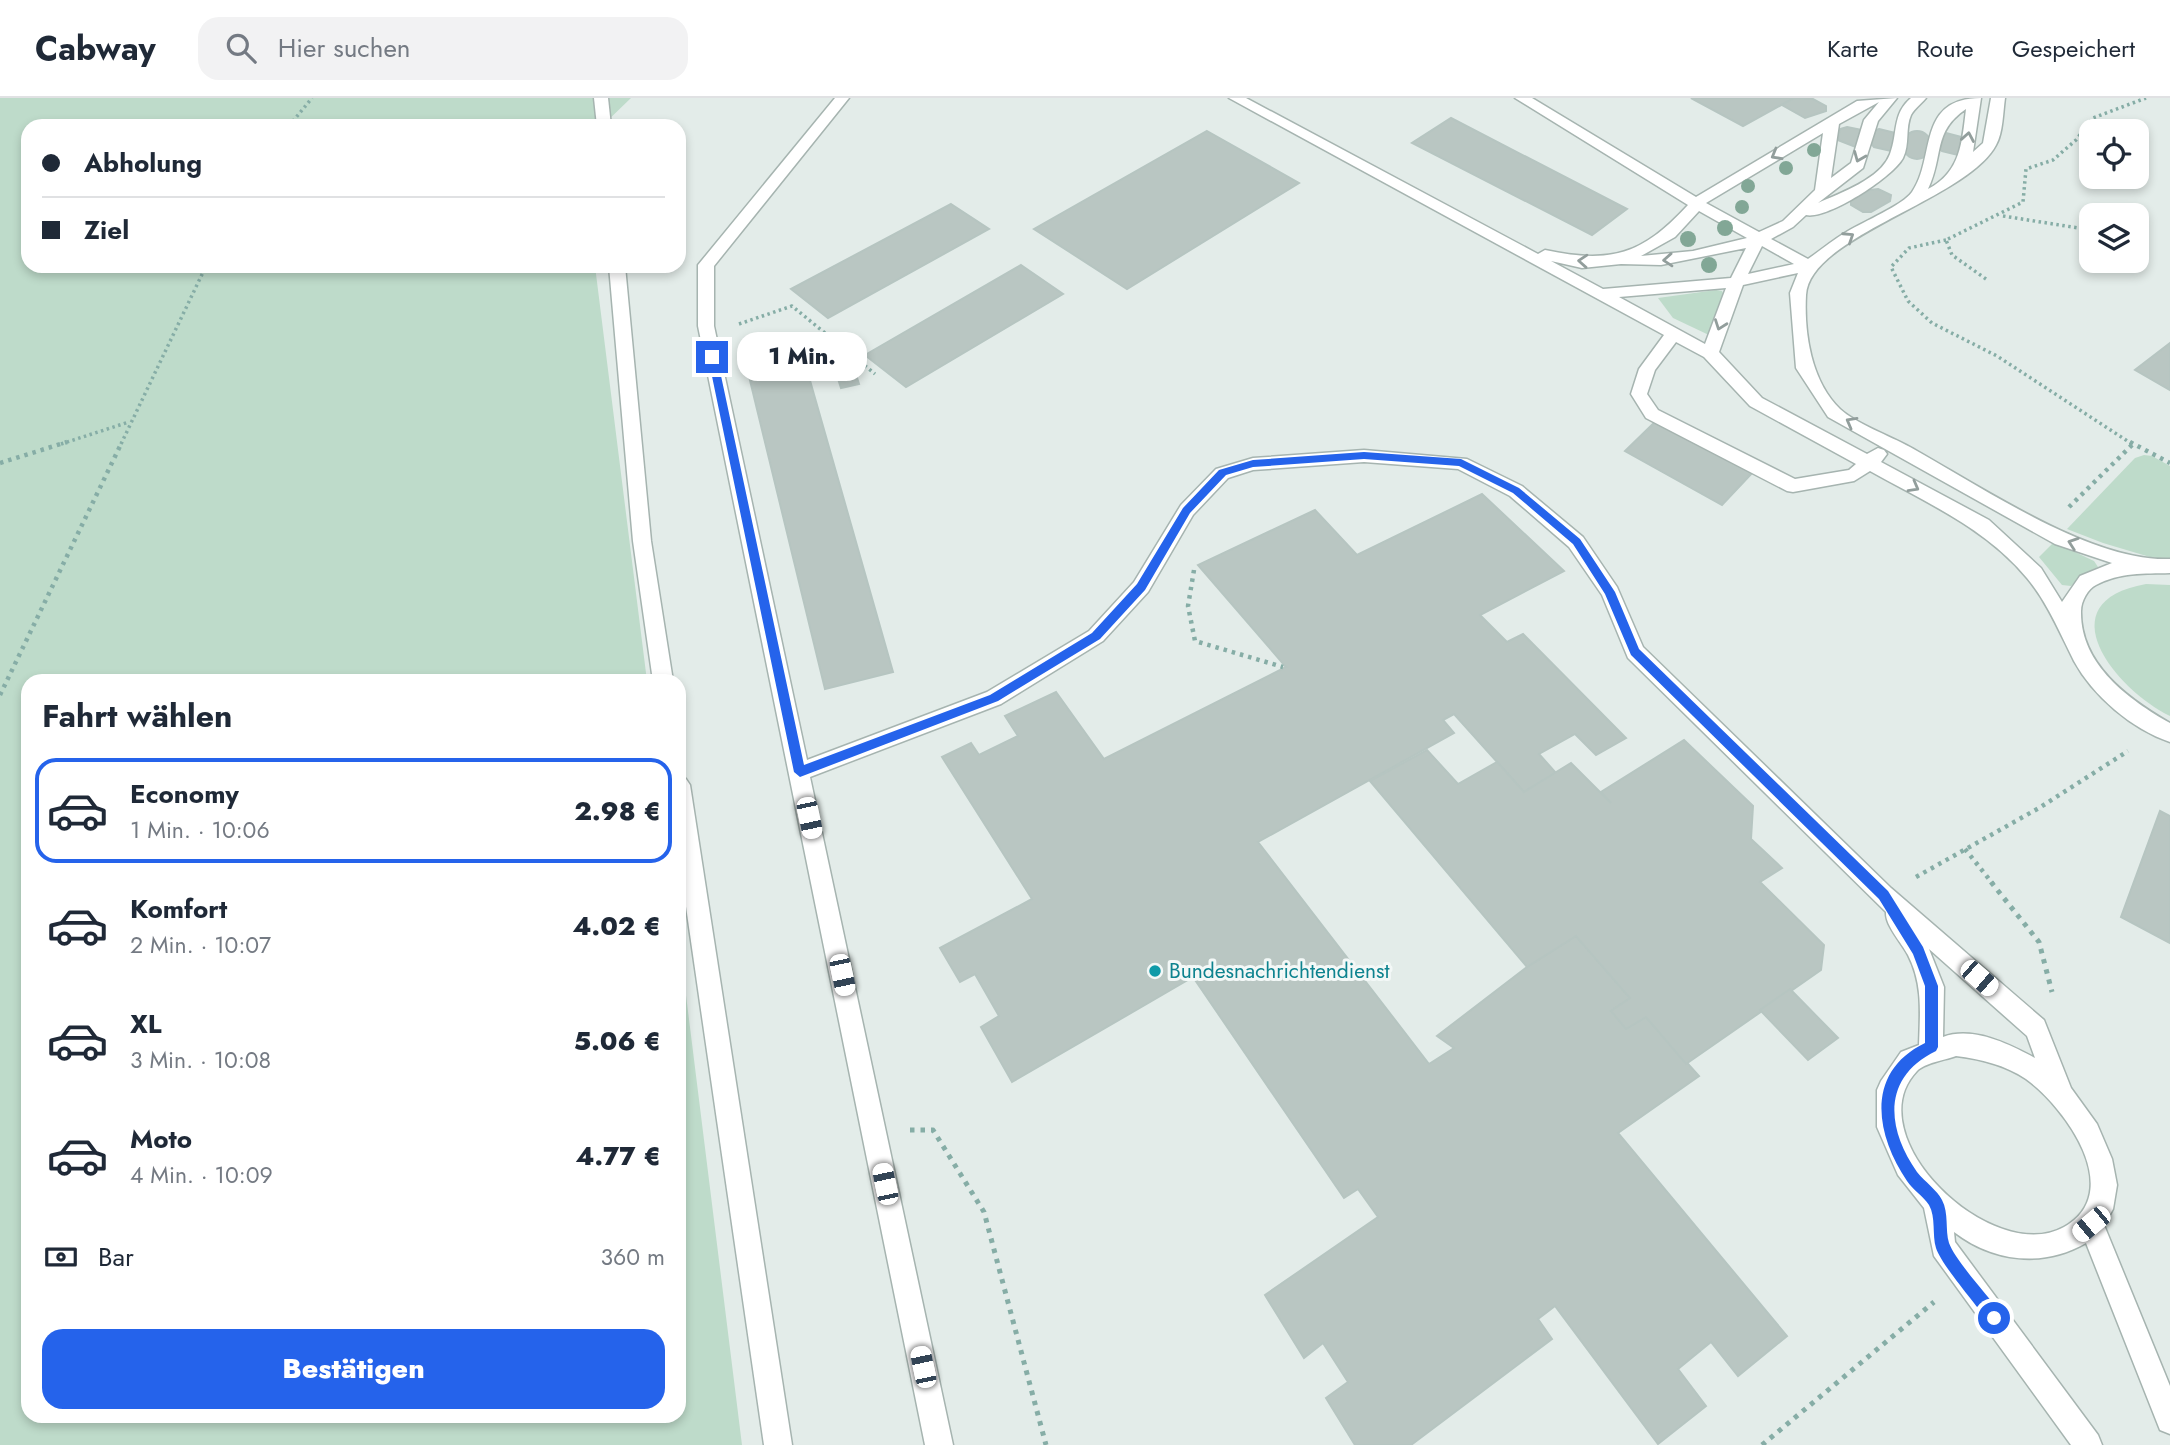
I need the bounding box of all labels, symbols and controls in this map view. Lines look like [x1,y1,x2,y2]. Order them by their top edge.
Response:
search box [198,17,688,80]
text: Cabway [35,25,156,72]
icon: search [222,29,260,67]
text: Hier suchen [278,29,410,67]
text: Karte [1827,31,1878,66]
text: Route [1916,31,1974,66]
text: Gespeichert [2012,31,2135,66]
map controls [2079,119,2149,273]
button: locate [2079,119,2149,189]
one-way arrow [1960,131,1975,143]
text: Abholung [84,144,202,182]
one-way arrow [1770,146,1783,159]
one-way arrow [1853,150,1867,163]
button: layers [2079,203,2149,273]
text: Ziel [84,211,129,249]
one-way arrow [1841,233,1854,246]
one-way arrow [1662,252,1673,267]
one-way arrow [1577,254,1588,269]
one-way arrow [1714,318,1728,330]
callout: 1 Min. [736,332,866,382]
text: 1 Min. [768,339,836,373]
route end [696,341,728,373]
one-way arrow [1846,417,1859,430]
one-way arrow [1906,479,1919,493]
one-way arrow [2067,536,2079,551]
text: Fahrt wählen [42,693,232,739]
text: Economy [130,775,239,813]
icon: car [46,779,109,842]
text: 2.98 € [574,792,661,830]
car [795,795,824,841]
text: 1 Min. · 10:06 [130,813,270,847]
text: Komfort [130,890,227,928]
icon: car [46,894,109,957]
text: 4.02 € [573,907,661,945]
text: 2 Min. · 10:07 [130,928,271,962]
car [828,952,857,998]
place label: Bundesnachrichtendienst [1169,956,1390,986]
car [1957,956,2002,1000]
marker: Bundesnachrichtendienst [1147,963,1163,979]
text: XL [130,1005,162,1043]
icon: car [46,1009,109,1072]
text: 5.06 € [574,1022,661,1060]
text: 3 Min. · 10:08 [130,1043,271,1077]
text: Moto [130,1120,192,1158]
icon: car [46,1124,109,1187]
text: 4.77 € [575,1137,661,1175]
text: 4 Min. · 10:09 [130,1158,273,1192]
car [871,1161,900,1207]
car [2069,1202,2114,1246]
icon: cash [42,1238,80,1276]
text: Bar [98,1238,134,1276]
text: 360 m [601,1240,665,1274]
route start [1978,1302,2010,1334]
button: Bestätigen [42,1329,665,1409]
car [909,1344,938,1390]

